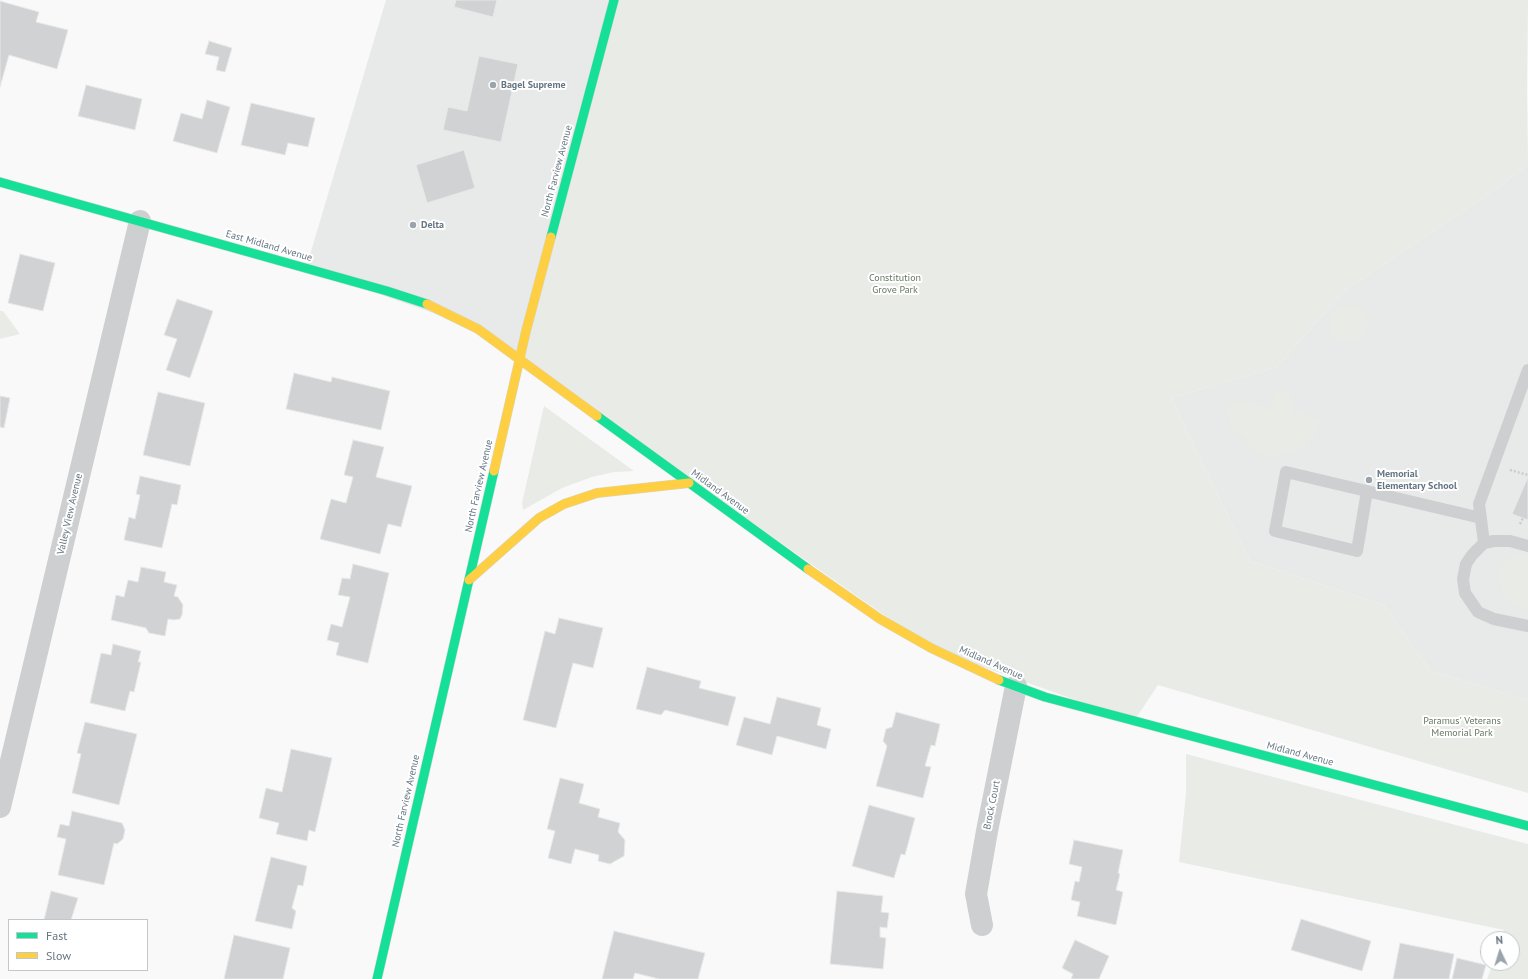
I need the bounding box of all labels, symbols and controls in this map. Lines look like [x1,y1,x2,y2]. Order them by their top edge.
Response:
place label: Bagel Supreme [501,79,566,91]
marker: Bagel Supreme [488,80,498,90]
street label: North Farview Avenue [539,124,575,218]
place label: Delta [421,219,444,231]
marker: Delta [408,220,418,230]
street label: East Midland Avenue [224,228,314,264]
park label: Constitution Grove Park [869,272,921,296]
street label: North Farview Avenue [463,439,495,533]
street label: Midland Avenue [689,467,751,517]
place label: Memorial Elementary School [1377,468,1457,492]
street label: Valley View Avenue [55,472,85,556]
marker: Memorial Elementary School [1364,475,1374,485]
street label: Midland Avenue [957,644,1025,682]
park label: Paramus' Veterans Memorial Park [1423,715,1501,738]
street label: Midland Avenue [1265,739,1335,769]
street label: North Farview Avenue [390,754,422,848]
street label: Brock Court [981,779,1003,831]
legend [8,919,148,971]
text: Fast [46,928,67,943]
north arrow [1480,931,1520,971]
text: N [1495,933,1503,947]
text: Slow [46,948,71,963]

